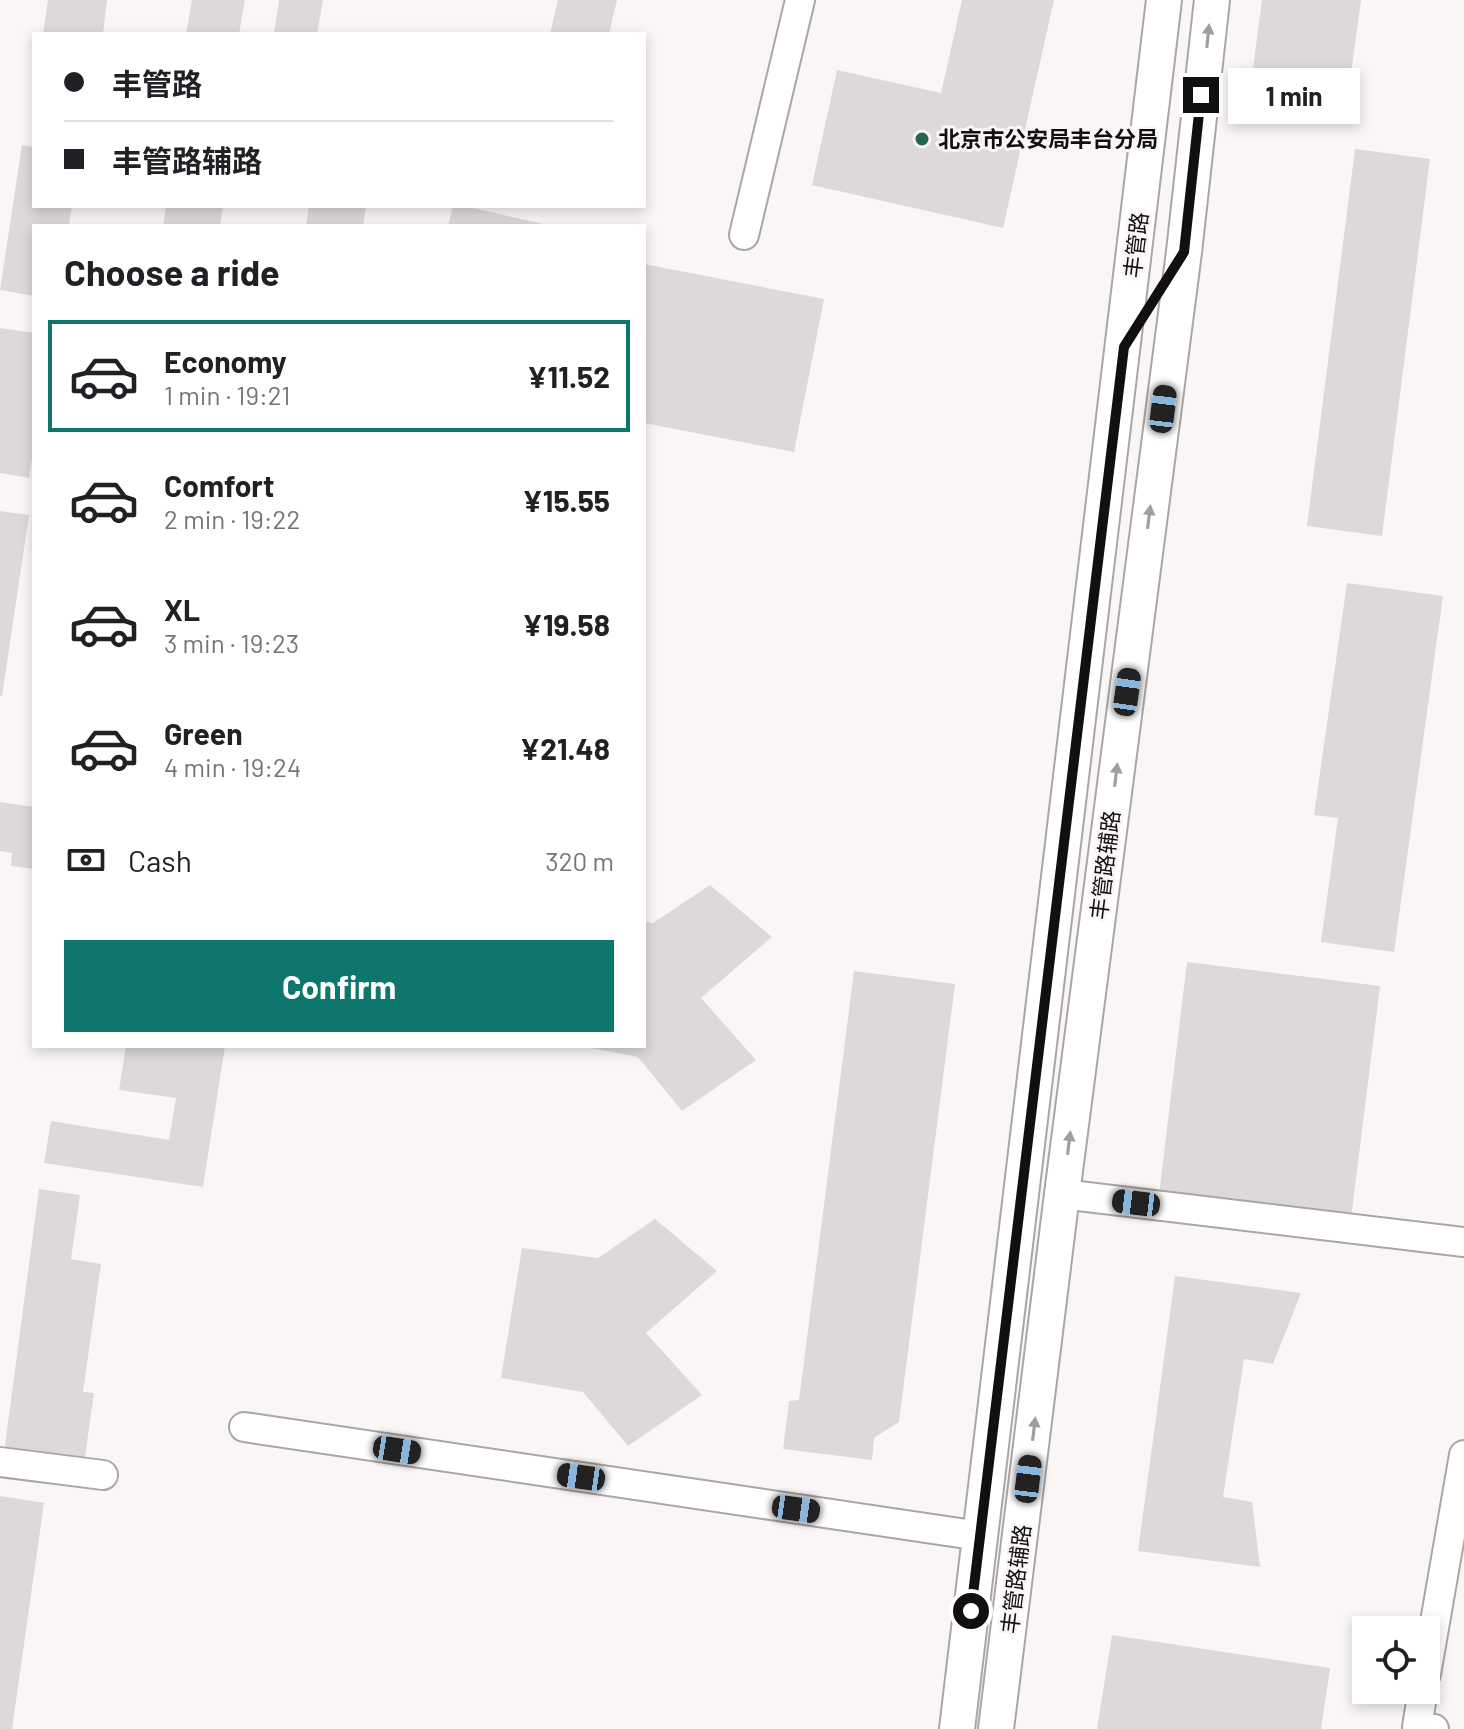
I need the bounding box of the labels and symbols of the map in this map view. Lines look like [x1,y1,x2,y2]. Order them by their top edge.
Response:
one-way arrow [1201,23,1214,48]
callout: 1 min [1229,67,1361,123]
route end [1183,77,1219,113]
place label: 北京市公安局丰台分局 [938,125,1158,151]
marker: 北京市公安局丰台分局 [913,130,931,148]
street label: 丰管路 [1118,211,1152,279]
car [1148,384,1178,434]
one-way arrow [1143,504,1156,529]
car [1112,667,1142,717]
one-way arrow [1110,762,1123,787]
street label: 丰管路辅路 [1084,809,1124,921]
one-way arrow [1062,1131,1075,1156]
car [1111,1188,1161,1218]
one-way arrow [1028,1417,1041,1442]
car [371,1434,423,1466]
car [1013,1454,1043,1504]
car [556,1462,606,1492]
car [771,1494,821,1524]
street label: 丰管路辅路 [995,1523,1035,1635]
route start [953,1593,989,1629]

